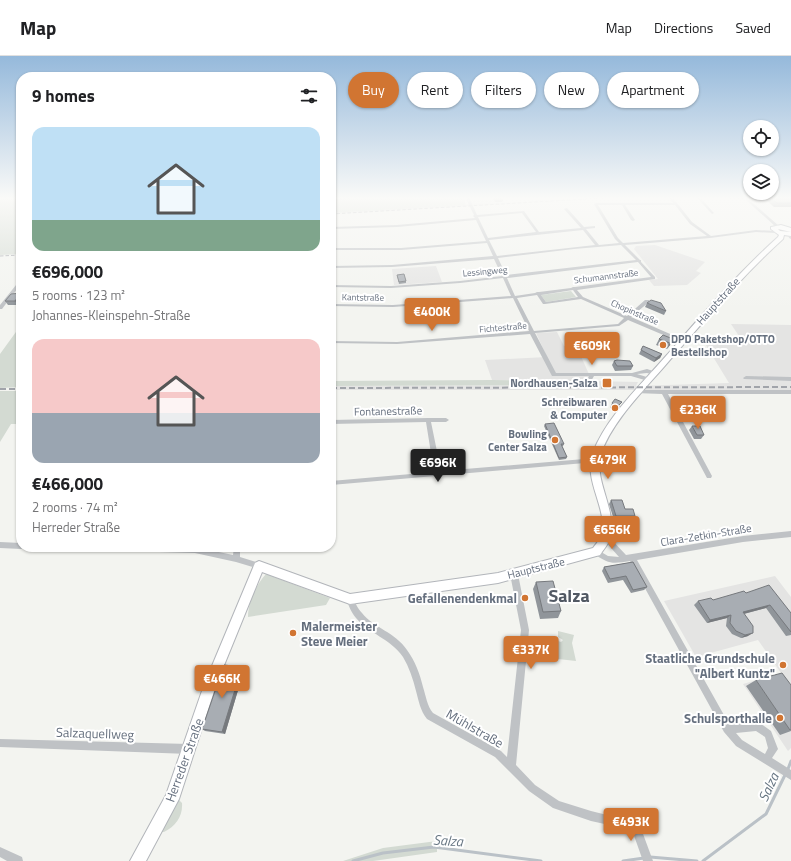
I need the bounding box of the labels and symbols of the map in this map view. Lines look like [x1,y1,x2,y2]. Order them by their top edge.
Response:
street label: Lessingweg [462,263,508,279]
street label: Schumannstraße [573,266,639,286]
street label: Hauptstraße [692,274,744,328]
street label: Kantstraße [342,290,385,304]
street label: Chopinstraße [609,296,661,328]
pin: €400K [404,298,460,332]
street label: Fichtestraße [479,318,528,336]
place label: DPD Paketshop/OTTO Bestellshop [671,331,775,360]
pin: €609K [564,332,620,366]
marker: DPD Paketshop/OTTO Bestellshop [658,340,668,350]
place label: Nordhausen-Salza [510,375,598,391]
marker: Nordhausen-Salza [601,377,613,389]
place label: Schreibwaren & Computer [542,394,607,423]
pin: €236K [670,396,726,430]
street label: Fontanestraße [354,402,423,420]
marker: Schreibwaren & Computer [610,403,620,413]
place label: Bowling Center Salza [488,426,547,455]
marker: Bowling Center Salza [550,435,560,445]
pin: €479K [580,446,636,480]
pin: €696K [410,449,466,483]
pin: €656K [584,516,640,550]
street label: Clara-Zetkin-Straße [659,520,753,550]
street label: Hauptstraße [506,553,567,583]
district label: Salza [548,582,590,609]
place label: Gefallenendenkmal [408,588,517,608]
marker: Gefallenendenkmal [520,593,530,603]
place label: Malermeister Steve Meier [301,616,377,651]
marker: Malermeister Steve Meier [288,628,298,638]
pin: €337K [503,636,559,670]
place label: Staatliche Grundschule "Albert Kuntz" [645,648,775,683]
marker: Staatliche Grundschule "Albert Kuntz" [778,660,788,670]
pin: €466K [194,665,250,699]
street label: Mühlstraße [443,703,507,753]
place label: Schulsporthalle [684,708,772,728]
marker: Schulsporthalle [775,713,785,723]
street label: Herreder Straße [160,715,208,805]
street label: Salzaquellweg [55,722,135,744]
water label: Salza [752,768,784,805]
pin: €493K [603,808,659,842]
water label: Salza [432,828,465,852]

